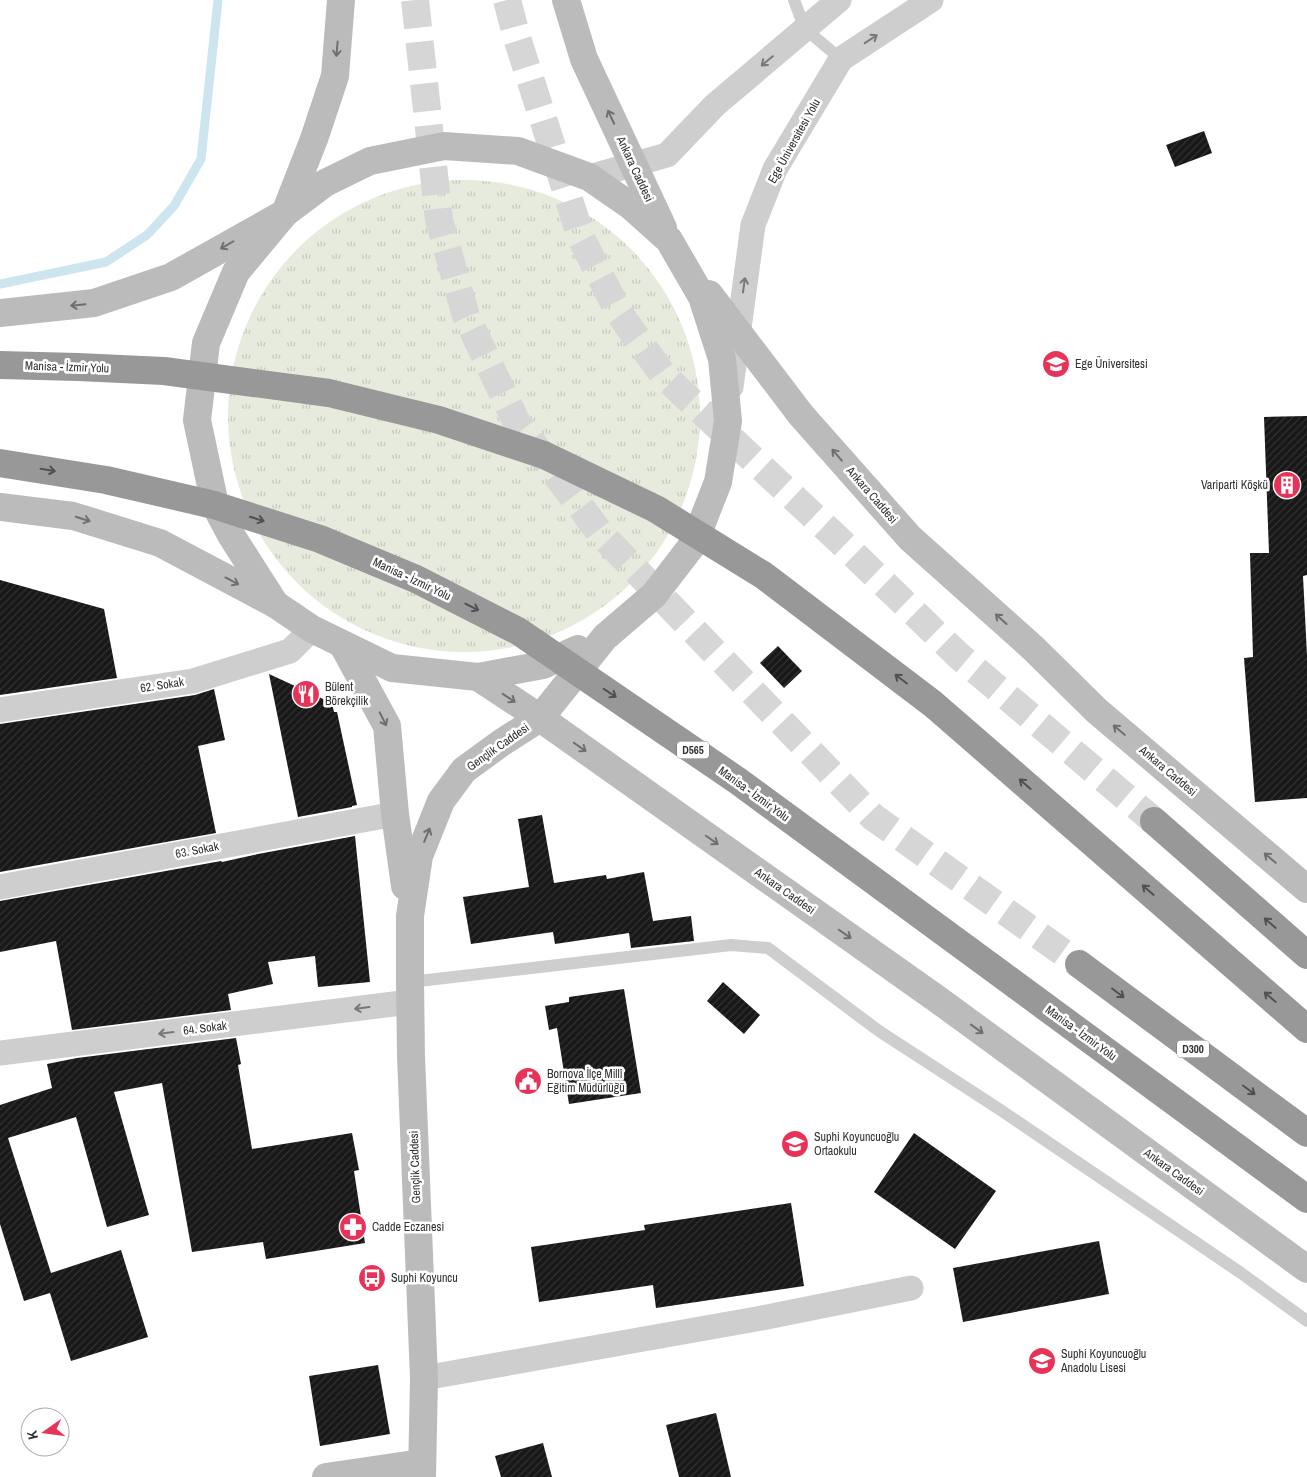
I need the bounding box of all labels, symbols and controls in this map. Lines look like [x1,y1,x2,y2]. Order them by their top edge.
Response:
one-way arrow [864,34,878,44]
one-way arrow [333,40,342,56]
one-way arrow [761,55,774,66]
street label: Ege Üniversitesi Yolu [763,95,824,186]
one-way arrow [605,110,615,125]
street label: Ankara Caddesi [612,133,657,204]
one-way arrow [221,241,235,251]
one-way arrow [739,277,749,293]
one-way arrow [70,300,86,310]
school or university icon: Ege Üniversitesi [1041,349,1071,379]
place label: Ege Üniversitesi [1075,355,1148,372]
street label: Manisa - İzmir Yolu [25,358,109,376]
one-way arrow [831,448,842,461]
street label: Ankara Caddesi [842,462,901,527]
one-way arrow [40,466,56,476]
building icon: Variparti Köşkü [1272,470,1302,500]
place label: Variparti Köşkü [1201,477,1268,493]
one-way arrow [74,514,90,524]
one-way arrow [249,515,265,525]
street label: Manisa - İzmir Yolu [370,554,454,604]
one-way arrow [224,577,239,586]
one-way arrow [464,603,479,612]
one-way arrow [994,613,1007,625]
street label: 62. Sokak [139,674,185,696]
one-way arrow [894,674,908,684]
restaurant icon: Bülent Börekçilik [291,679,321,709]
place label: Bülent Börekçilik [325,679,368,709]
one-way arrow [602,688,616,698]
one-way arrow [502,693,516,703]
one-way arrow [378,711,388,726]
street label: Gençlik Caddesi [464,720,532,774]
one-way arrow [1113,724,1126,736]
one-way arrow [572,741,586,752]
road number: D565 [677,742,709,758]
street label: Ankara Caddesi [1135,742,1200,800]
street label: Manisa - İzmir Yolu [715,763,793,825]
one-way arrow [1019,778,1032,789]
one-way arrow [423,828,432,843]
one-way arrow [705,835,719,845]
street label: 63. Sokak [174,838,220,862]
one-way arrow [1264,852,1277,863]
street label: Ankara Caddesi [751,864,818,918]
one-way arrow [1141,884,1154,896]
one-way arrow [1264,917,1277,929]
one-way arrow [838,929,852,939]
one-way arrow [1111,988,1125,999]
one-way arrow [1264,991,1277,1003]
street label: Manisa - İzmir Yolu [1042,1002,1120,1064]
one-way arrow [354,1003,370,1013]
street label: 64. Sokak [182,1017,228,1039]
one-way arrow [970,1023,983,1034]
one-way arrow [158,1028,174,1038]
road number: D300 [1177,1040,1209,1058]
public building icon: Bornova İlçe Millî Eğitim Müdürlüğü [513,1066,543,1096]
place label: Bornova İlçe Millî Eğitim Müdürlüğü [547,1066,625,1096]
one-way arrow [1242,1085,1256,1095]
school or university icon: Suphi Koyuncuoğlu Ortaokulu [780,1129,810,1159]
place label: Suphi Koyuncuoğlu Ortaokulu [814,1129,899,1159]
street label: Gençlik Caddesi [406,1130,424,1204]
street label: Ankara Caddesi [1140,1144,1207,1199]
pharmacy icon: Cadde Eczanesi [338,1212,368,1242]
place label: Cadde Eczanesi [372,1219,444,1235]
bus stop icon: Suphi Koyuncu [357,1263,387,1293]
place label: Suphi Koyuncu [391,1270,458,1286]
school or university icon: Suphi Koyuncuoğlu Anadolu Lisesi [1027,1346,1057,1376]
place label: Suphi Koyuncuoğlu Anadolu Lisesi [1060,1346,1146,1376]
north arrow [20,1407,70,1457]
text: K [22,1428,42,1441]

